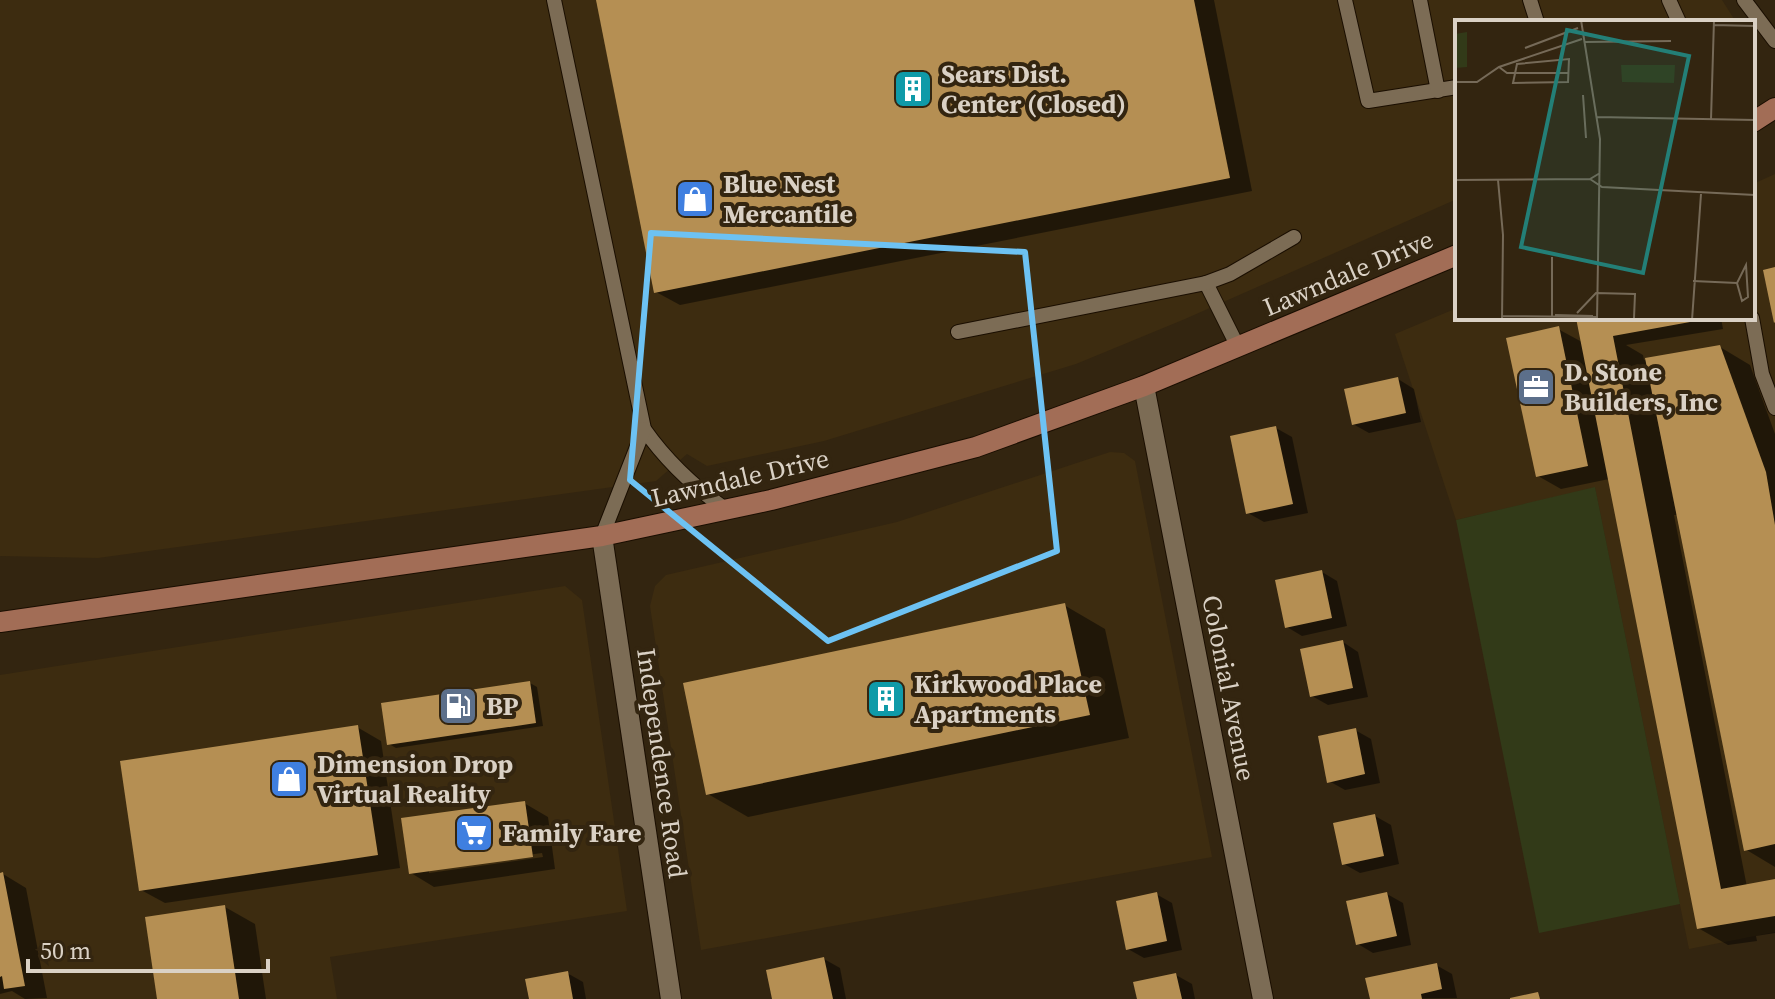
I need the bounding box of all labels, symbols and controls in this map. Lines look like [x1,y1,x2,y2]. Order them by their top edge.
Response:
inset map [1455,20,1755,320]
place label: Sears Dist. Center (Closed) [941,56,1126,122]
building icon: Sears Dist. Center (Closed) [892,68,934,110]
place label: Blue Nest Mercantile [723,166,853,232]
shop icon: Blue Nest Mercantile [674,178,716,220]
street label: Lawndale Drive [1258,221,1438,325]
place label: D. Stone Builders, Inc [1564,354,1718,420]
office icon: D. Stone Builders, Inc [1515,366,1557,408]
street label: Lawndale Drive [648,440,832,516]
street label: Colonial Avenue [1193,592,1265,784]
street label: Independence Road [628,646,696,881]
place label: Kirkwood Place Apartments [914,666,1102,732]
building icon: Kirkwood Place Apartments [865,678,907,720]
fuel station icon: BP [437,685,479,727]
place label: BP [486,688,519,724]
place label: Dimension Drop Virtual Reality [317,746,513,812]
shop icon: Dimension Drop Virtual Reality [268,758,310,800]
supermarket icon: Family Fare [453,812,495,854]
place label: Family Fare [502,815,641,851]
scale bar [28,923,268,973]
text: 50 m [40,934,91,967]

